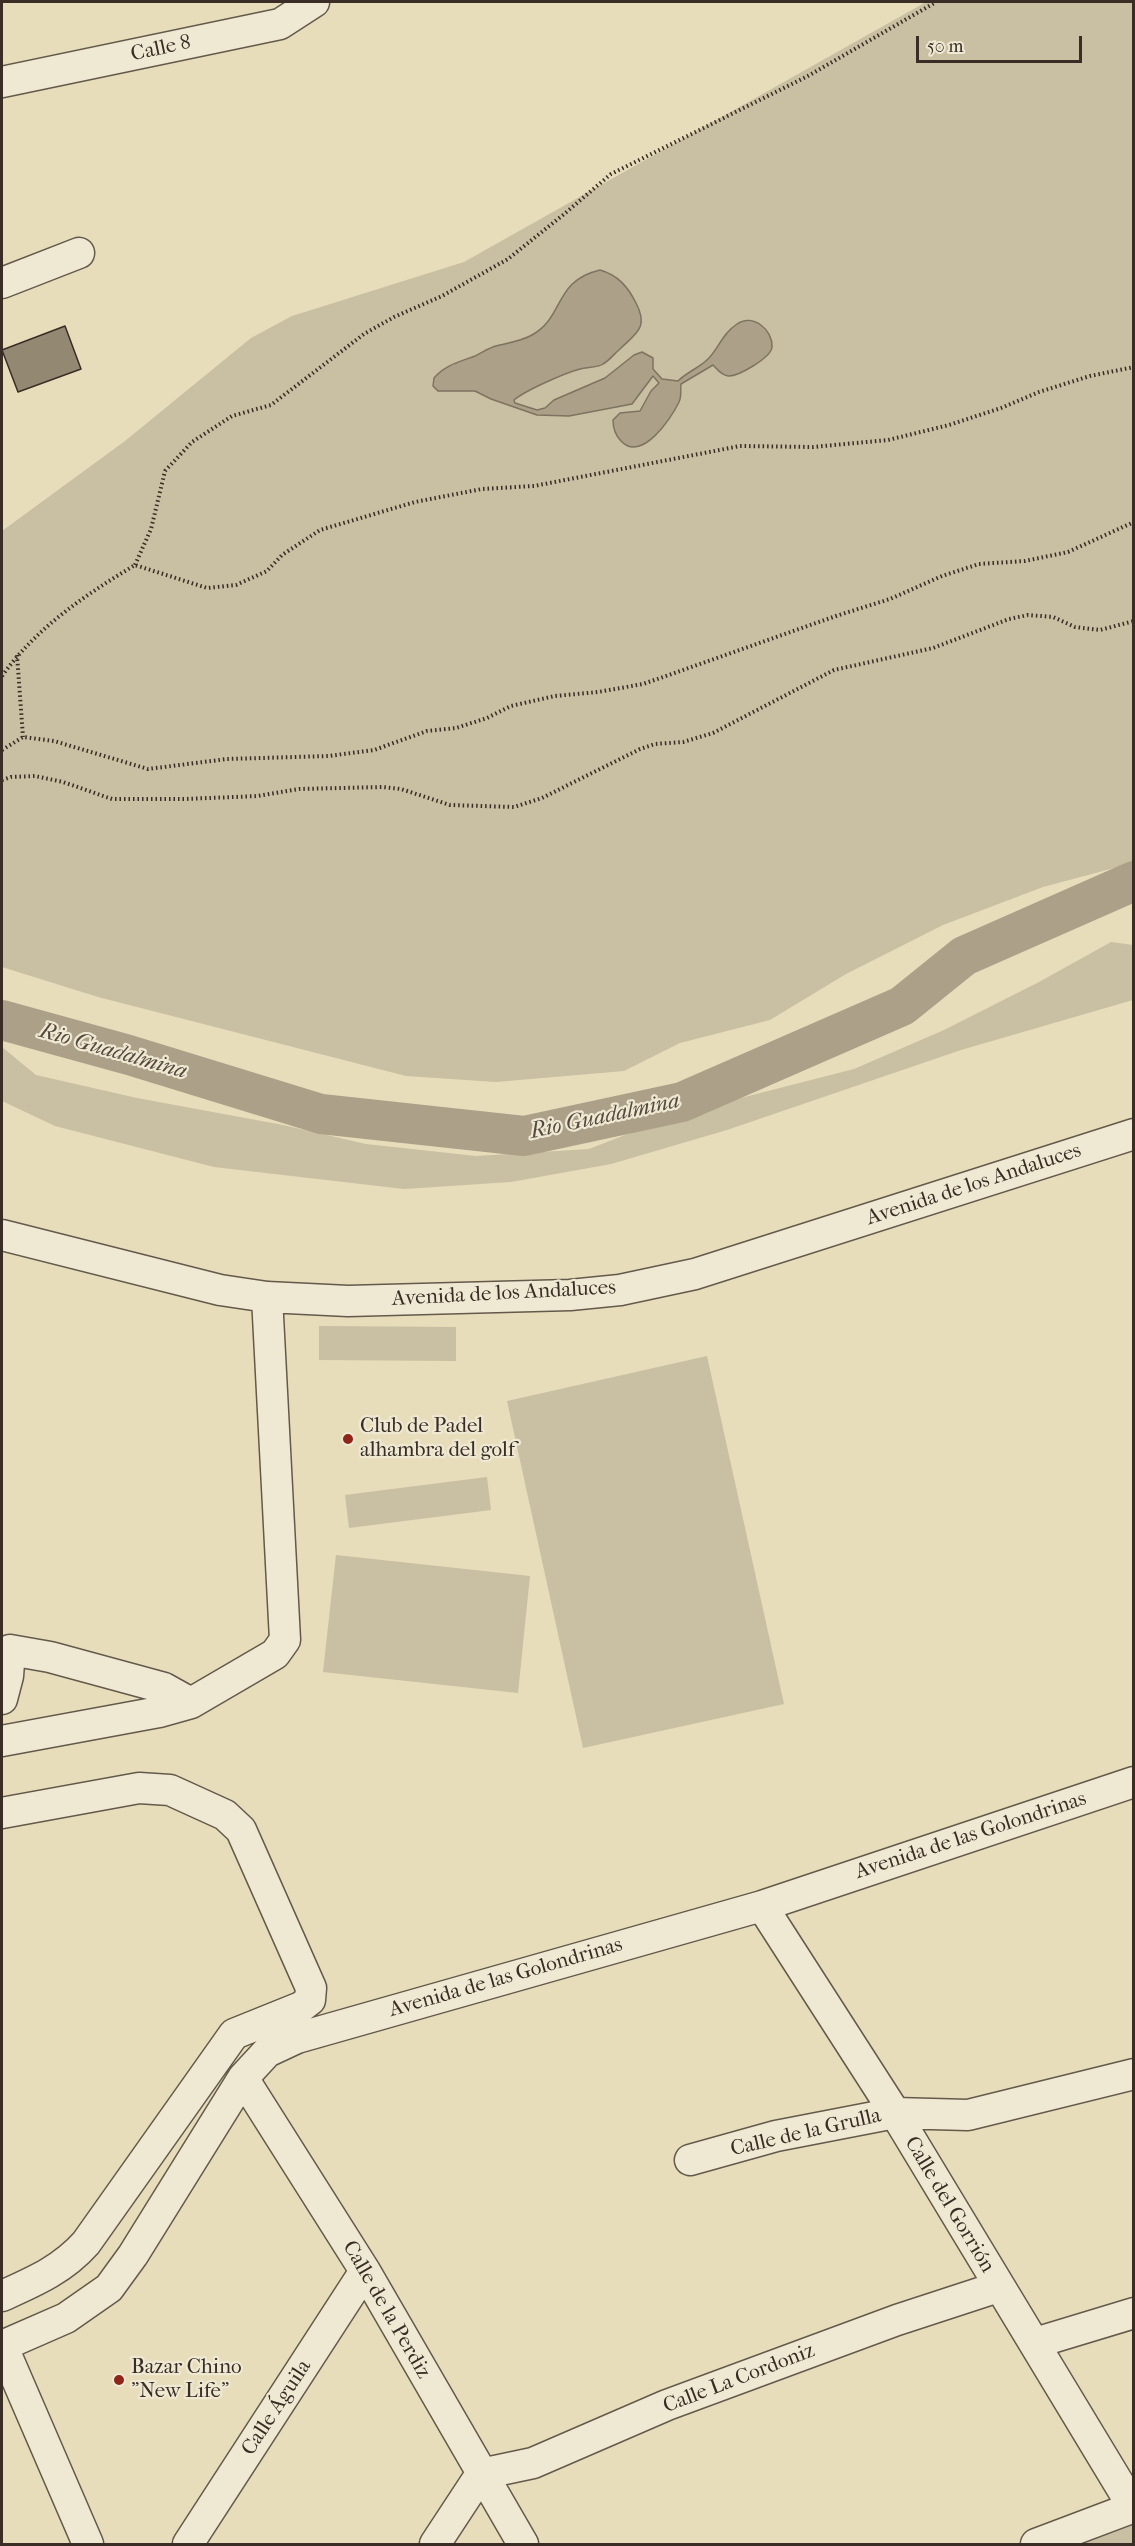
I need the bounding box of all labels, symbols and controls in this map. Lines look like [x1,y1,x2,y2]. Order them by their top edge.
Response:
scale bar [919,24,1086,62]
street label: Calle 8 [129,30,193,68]
text: 50 m [927,36,963,57]
water label: Rio Guadalmina [36,1018,190,1086]
water label: Rio Guadalmina [528,1088,682,1146]
street label: Avenida de los Andaluces [864,1138,1084,1232]
street label: Avenida de los Andaluces [391,1276,617,1312]
place label: Club de Padel alhambra del golf [360,1414,515,1464]
marker: Club de Padel alhambra del golf [341,1432,355,1446]
street label: Avenida de las Golondrinas [852,1787,1090,1885]
street label: Avenida de las Golondrinas [386,1933,626,2023]
street label: Calle de la Grulla [728,2103,884,2163]
street label: Calle del Gorrión [898,2132,1000,2278]
street label: Calle de la Perdiz [336,2237,436,2383]
street label: Calle La Cordoniz [660,2339,818,2419]
place label: Bazar Chino "New Life" [131,2355,242,2405]
street label: Calle Águila [237,2355,317,2461]
marker: Bazar Chino "New Life" [112,2373,126,2387]

